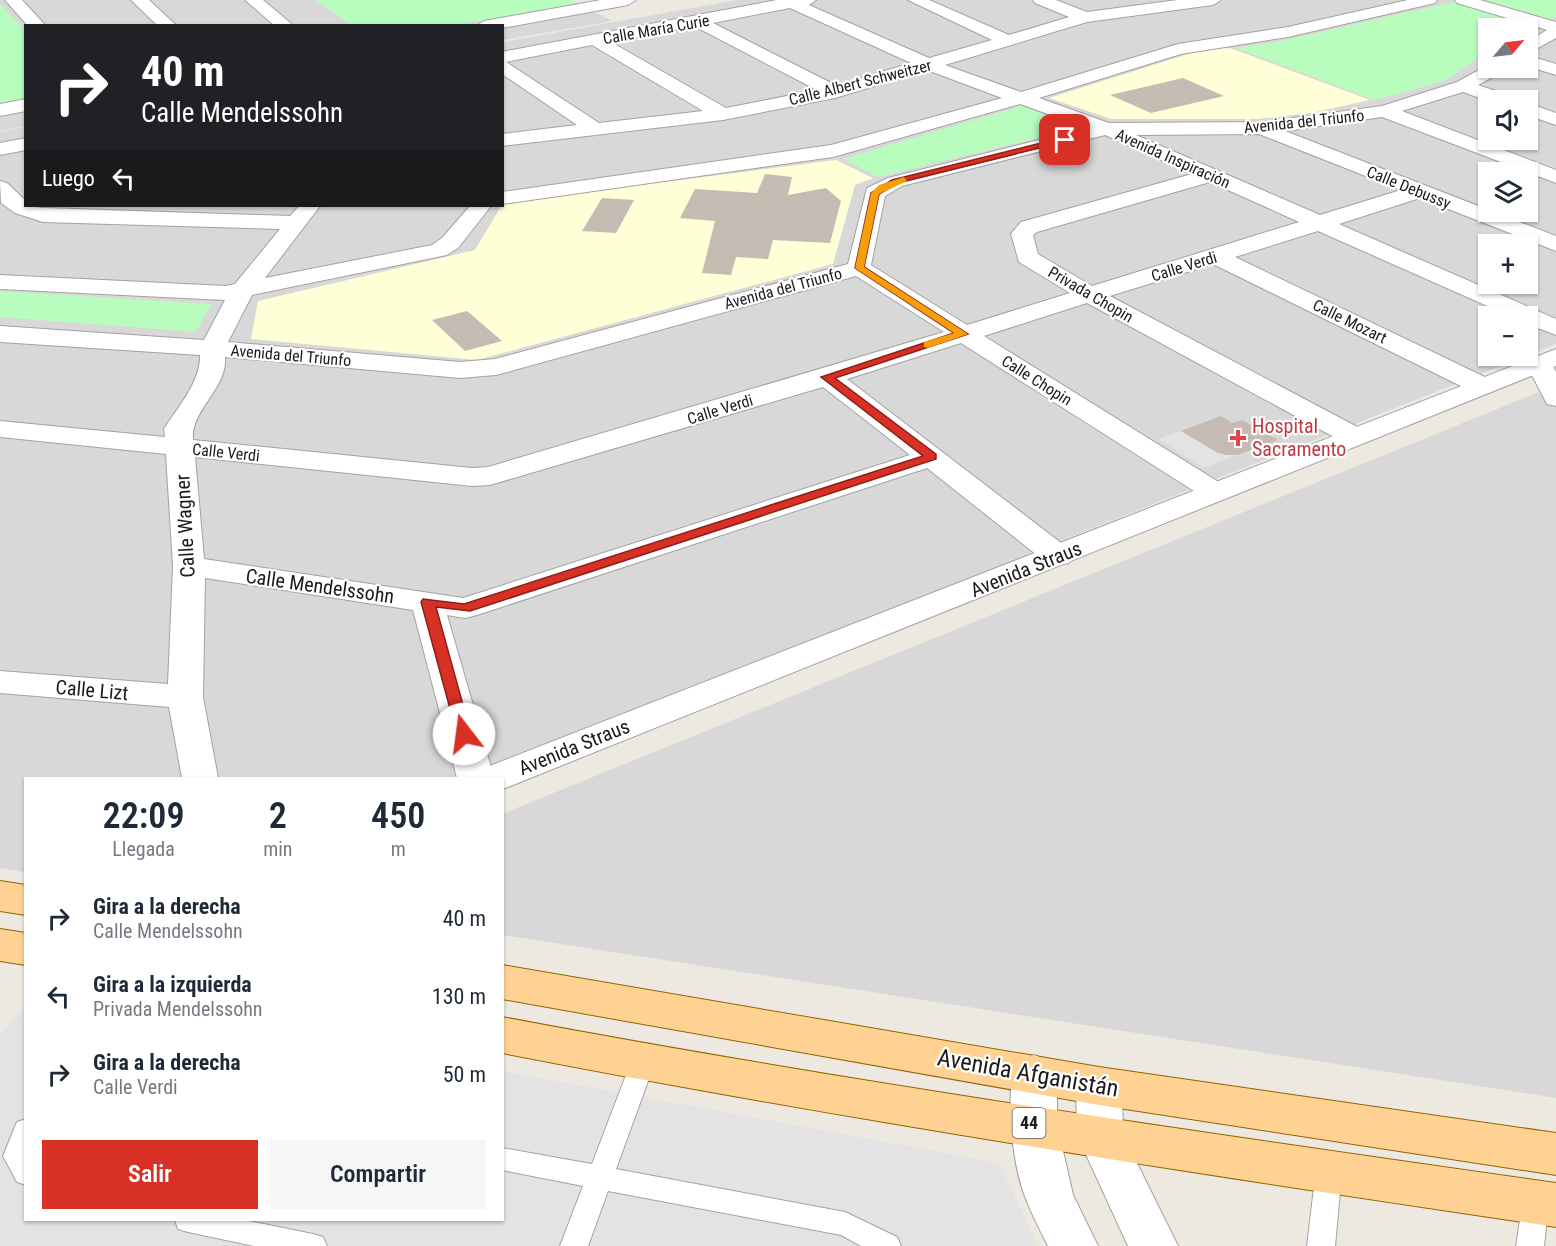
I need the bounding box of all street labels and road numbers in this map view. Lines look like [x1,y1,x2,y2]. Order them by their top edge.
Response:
street label: Calle María Curie [601,11,711,48]
street label: Calle Albert Schweitzer [787,56,933,109]
street label: Avenida del Triunfo [1243,106,1365,137]
street label: Avenida Inspiración [1113,125,1233,192]
street label: Calle Debussy [1364,162,1454,213]
street label: Calle Verdi [1149,247,1219,285]
street label: Privada Chopin [1045,262,1137,326]
street label: Avenida del Triunfo [722,264,844,313]
street label: Calle Mozart [1310,295,1390,348]
street label: Avenida del Triunfo [230,341,352,370]
street label: Calle Chopin [998,351,1075,410]
street label: Calle Verdi [685,390,755,428]
street label: Calle Verdi [191,440,261,465]
street label: Calle Wagner [170,474,200,578]
street label: Avenida Straus [967,536,1085,602]
street label: Calle Mendelssohn [244,564,396,608]
street label: Calle Lizt [55,675,129,705]
street label: Avenida Straus [515,714,633,780]
street label: Avenida Afganistán [935,1043,1121,1103]
road number: 44 [1012,1108,1046,1138]

